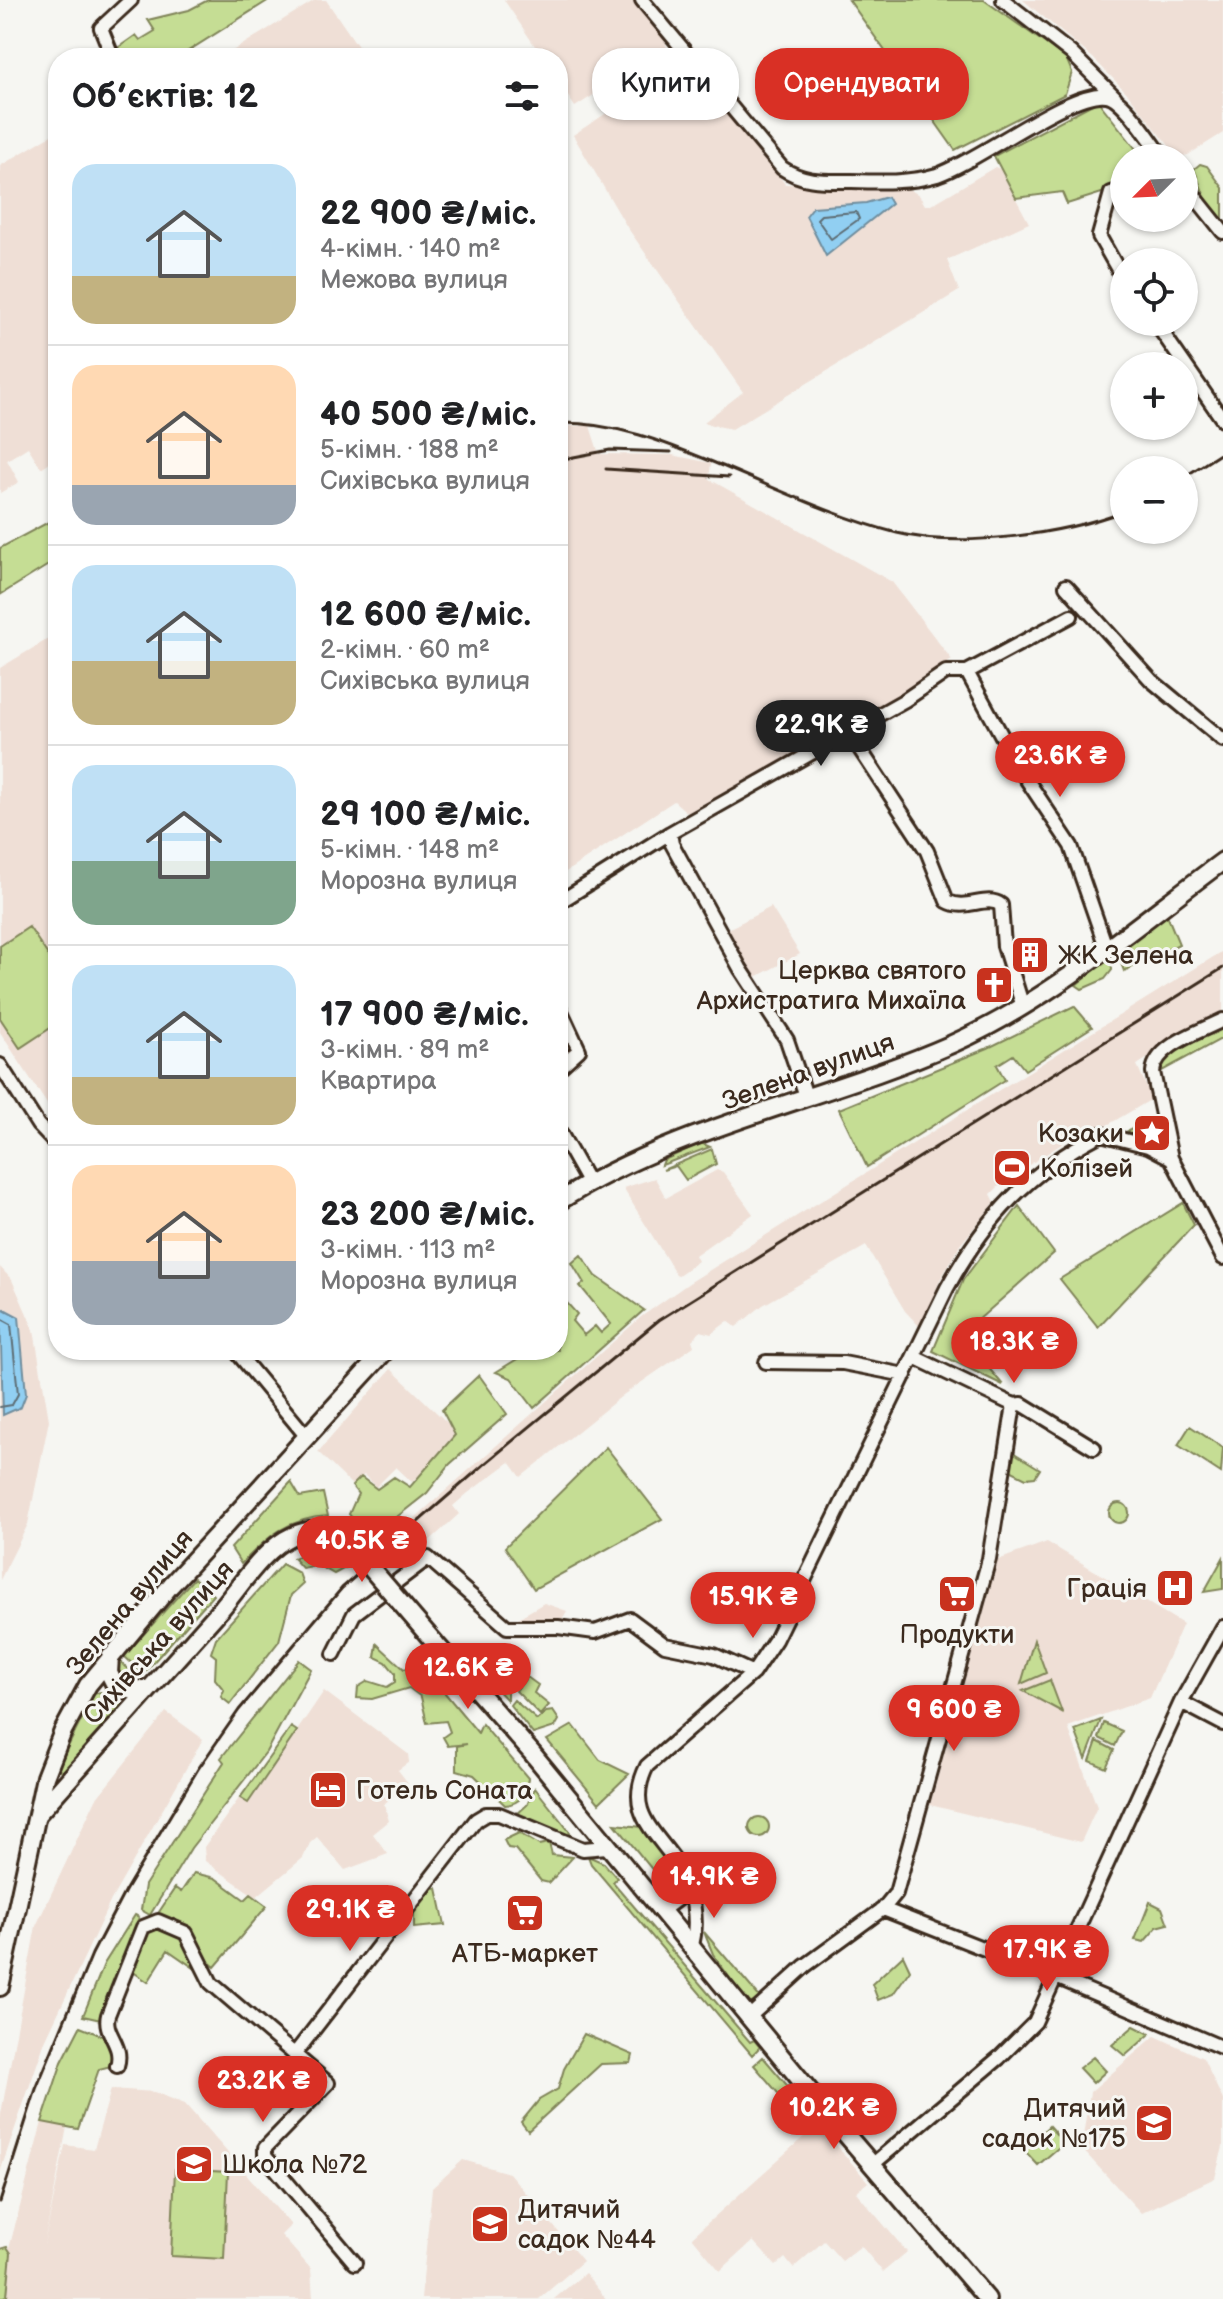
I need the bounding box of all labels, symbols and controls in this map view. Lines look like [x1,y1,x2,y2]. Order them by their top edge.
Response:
chip: Купити [592,48,739,120]
chip: Орендувати [755,48,969,120]
icon: filters [500,74,544,118]
text: Об’єктів: 12 [72,76,258,117]
north arrow [1110,144,1198,232]
map controls [1110,144,1198,544]
text: 22 900 ₴/міс. [320,193,536,234]
icon: home [136,196,232,292]
text: 4-кімн. · 140 m² [320,234,500,265]
button: locate [1110,248,1198,336]
text: Межова вулиця [320,265,508,296]
button: + [1110,352,1198,440]
text: 40 500 ₴/міс. [320,394,537,435]
icon: home [136,397,232,493]
text: 5-кімн. · 188 m² [320,435,499,466]
button: − [1110,456,1198,544]
text: Сихівська вулиця [320,466,530,497]
text: 12 600 ₴/міс. [320,594,531,635]
icon: home [136,597,232,693]
text: 2-кімн. · 60 m² [320,635,490,666]
text: Сихівська вулиця [320,666,530,697]
pin: 22.9K ₴ [747,700,895,768]
text: 22.9K ₴ [774,710,868,741]
pin: 23.6K ₴ [986,731,1134,799]
text: 23.6K ₴ [1013,741,1107,772]
text: 29 100 ₴/міс. [320,794,530,835]
icon: home [136,797,232,893]
text: 5-кімн. · 148 m² [320,835,499,866]
text: Морозна вулиця [320,866,518,897]
building icon: ЖК Зелена [1009,934,1051,976]
place label: ЖК Зелена [1058,941,1194,972]
place label: Церква святого Архистратига Михаїла [696,956,966,1017]
church icon: Церква святого Архистратига Михаїла [973,964,1015,1006]
text: 17 900 ₴/міс. [320,994,529,1035]
icon: home [136,997,232,1093]
street label: Зелена вулиця [718,1027,899,1118]
text: 3-кімн. · 89 m² [320,1035,490,1066]
text: Квартира [320,1066,437,1097]
place icon: Козаки [1131,1112,1173,1154]
place label: Козаки [1038,1119,1124,1150]
sports icon: Колізей [991,1147,1033,1189]
place label: Колізей [1040,1154,1133,1185]
text: 23 200 ₴/міс. [320,1194,535,1235]
icon: home [136,1197,232,1293]
text: 3-кімн. · 113 m² [320,1235,495,1266]
text: Морозна вулиця [320,1266,518,1297]
pin: 18.3K ₴ [940,1317,1088,1385]
text: 18.3K ₴ [969,1327,1059,1358]
pin: 40.5K ₴ [288,1516,436,1584]
street label: Зелена вулиця [60,1524,200,1682]
text: 40.5K ₴ [315,1526,409,1557]
street label: Сихівська вулиця [77,1555,241,1731]
hospital icon: Грація [1154,1567,1196,1609]
pin: 15.9K ₴ [679,1572,827,1640]
supermarket icon: Продукти [936,1573,978,1615]
place label: Грація [1066,1574,1147,1605]
text: 15.9K ₴ [709,1582,797,1613]
place label: Продукти [899,1620,1015,1651]
pin: 12.6K ₴ [394,1643,542,1711]
text: 12.6K ₴ [423,1653,513,1684]
pin: 9 600 ₴ [880,1685,1028,1753]
text: 9 600 ₴ [907,1695,1001,1726]
hotel icon: Готель Соната [307,1769,349,1811]
place label: Готель Соната [356,1776,533,1807]
pin: 14.9K ₴ [640,1852,788,1920]
text: 14.9K ₴ [669,1862,759,1893]
pin: 29.1K ₴ [276,1885,424,1953]
supermarket icon: АТБ-маркет [504,1892,546,1934]
text: 29.1K ₴ [305,1895,395,1926]
pin: 17.9K ₴ [973,1925,1121,1993]
text: 17.9K ₴ [1003,1935,1091,1966]
place label: АТБ-маркет [451,1939,598,1970]
pin: 23.2K ₴ [189,2056,337,2124]
text: 23.2K ₴ [216,2066,310,2097]
pin: 10.2K ₴ [760,2083,908,2151]
text: 10.2K ₴ [789,2093,879,2124]
place label: Дитячий садок №175 [982,2094,1126,2155]
school or university icon: Дитячий садок №175 [1133,2102,1175,2144]
school or university icon: Школа №72 [173,2143,215,2185]
place label: Школа №72 [222,2150,368,2181]
place label: Дитячий садок №44 [518,2195,656,2256]
school or university icon: Дитячий садок №44 [469,2203,511,2245]

